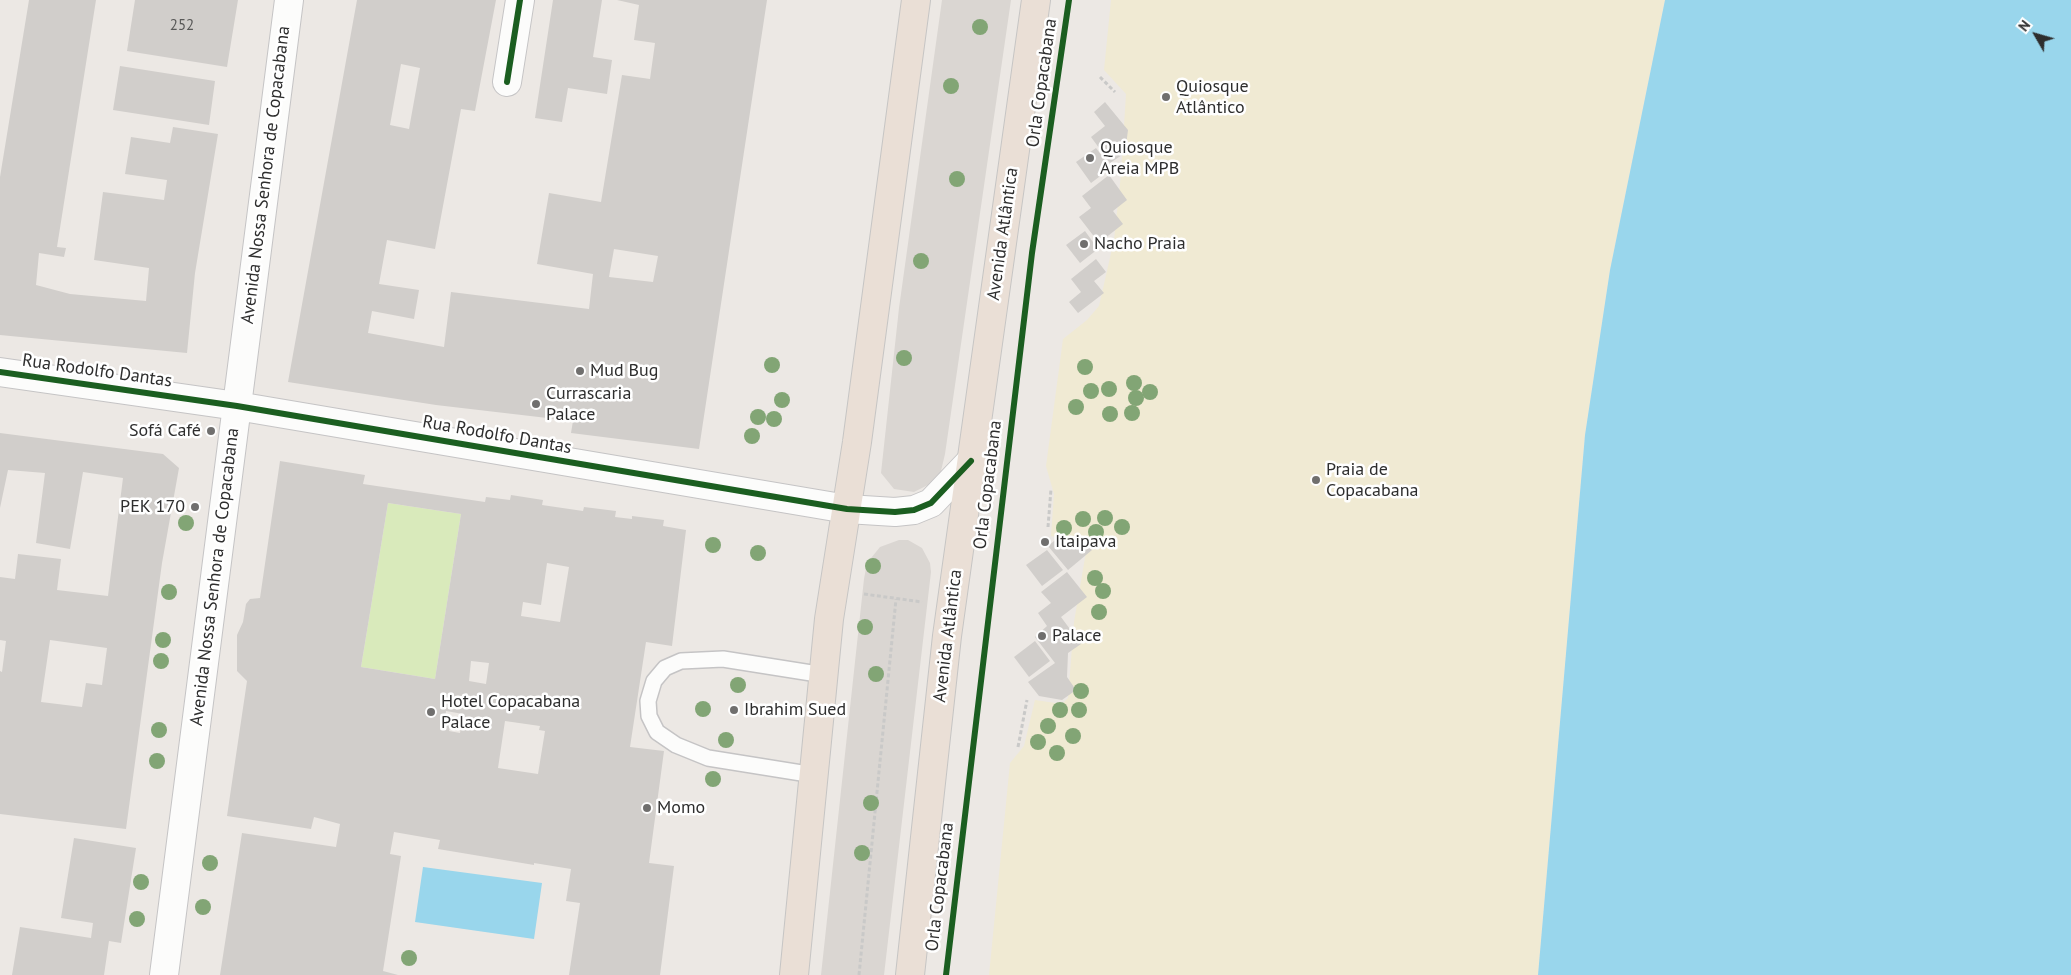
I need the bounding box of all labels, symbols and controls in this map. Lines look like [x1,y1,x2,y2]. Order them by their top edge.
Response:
north arrow [2011,10,2061,60]
house number: 252 [170,17,194,35]
street label: Orla Copacabana [1022,17,1062,149]
text: N [2014,17,2034,35]
street label: Avenida Nossa Senhora de Copacabana [237,25,295,325]
place label: Quiosque Atlântico [1176,76,1249,118]
marker: Quiosque Atlântico [1160,91,1172,103]
place label: Quiosque Areia MPB [1100,137,1179,180]
marker: Quiosque Areia MPB [1084,152,1096,164]
street label: Avenida Atlântica [983,166,1023,302]
place label: Nacho Praia [1094,233,1186,255]
marker: Nacho Praia [1078,238,1090,250]
street label: Rua Rodolfo Dantas [21,350,173,392]
place label: Mud Bug [590,360,658,382]
marker: Mud Bug [574,365,586,377]
place label: Currascaria Palace [546,383,631,426]
marker: Currascaria Palace [530,398,542,410]
street label: Rua Rodolfo Dantas [421,411,573,459]
street label: Orla Copacabana [969,419,1007,551]
place label: Sofá Café [129,420,201,442]
marker: Sofá Café [205,425,217,437]
street label: Avenida Nossa Senhora de Copacabana [186,427,244,727]
place label: Praia de Copacabana [1326,459,1418,502]
marker: Praia de Copacabana [1310,474,1322,486]
place label: PEK 170 [120,496,185,518]
marker: PEK 170 [189,501,201,513]
place label: Itaipava [1055,531,1116,553]
marker: Itaipava [1039,536,1051,548]
street label: Avenida Atlântica [929,568,967,704]
place label: Palace [1052,625,1101,647]
marker: Palace [1036,630,1048,642]
place label: Hotel Copacabana Palace [441,691,580,734]
place label: Ibrahim Sued [744,699,846,721]
marker: Ibrahim Sued [728,704,740,716]
marker: Hotel Copacabana Palace [425,706,437,718]
place label: Momo [657,797,705,819]
marker: Momo [641,802,653,814]
street label: Orla Copacabana [921,821,959,953]

